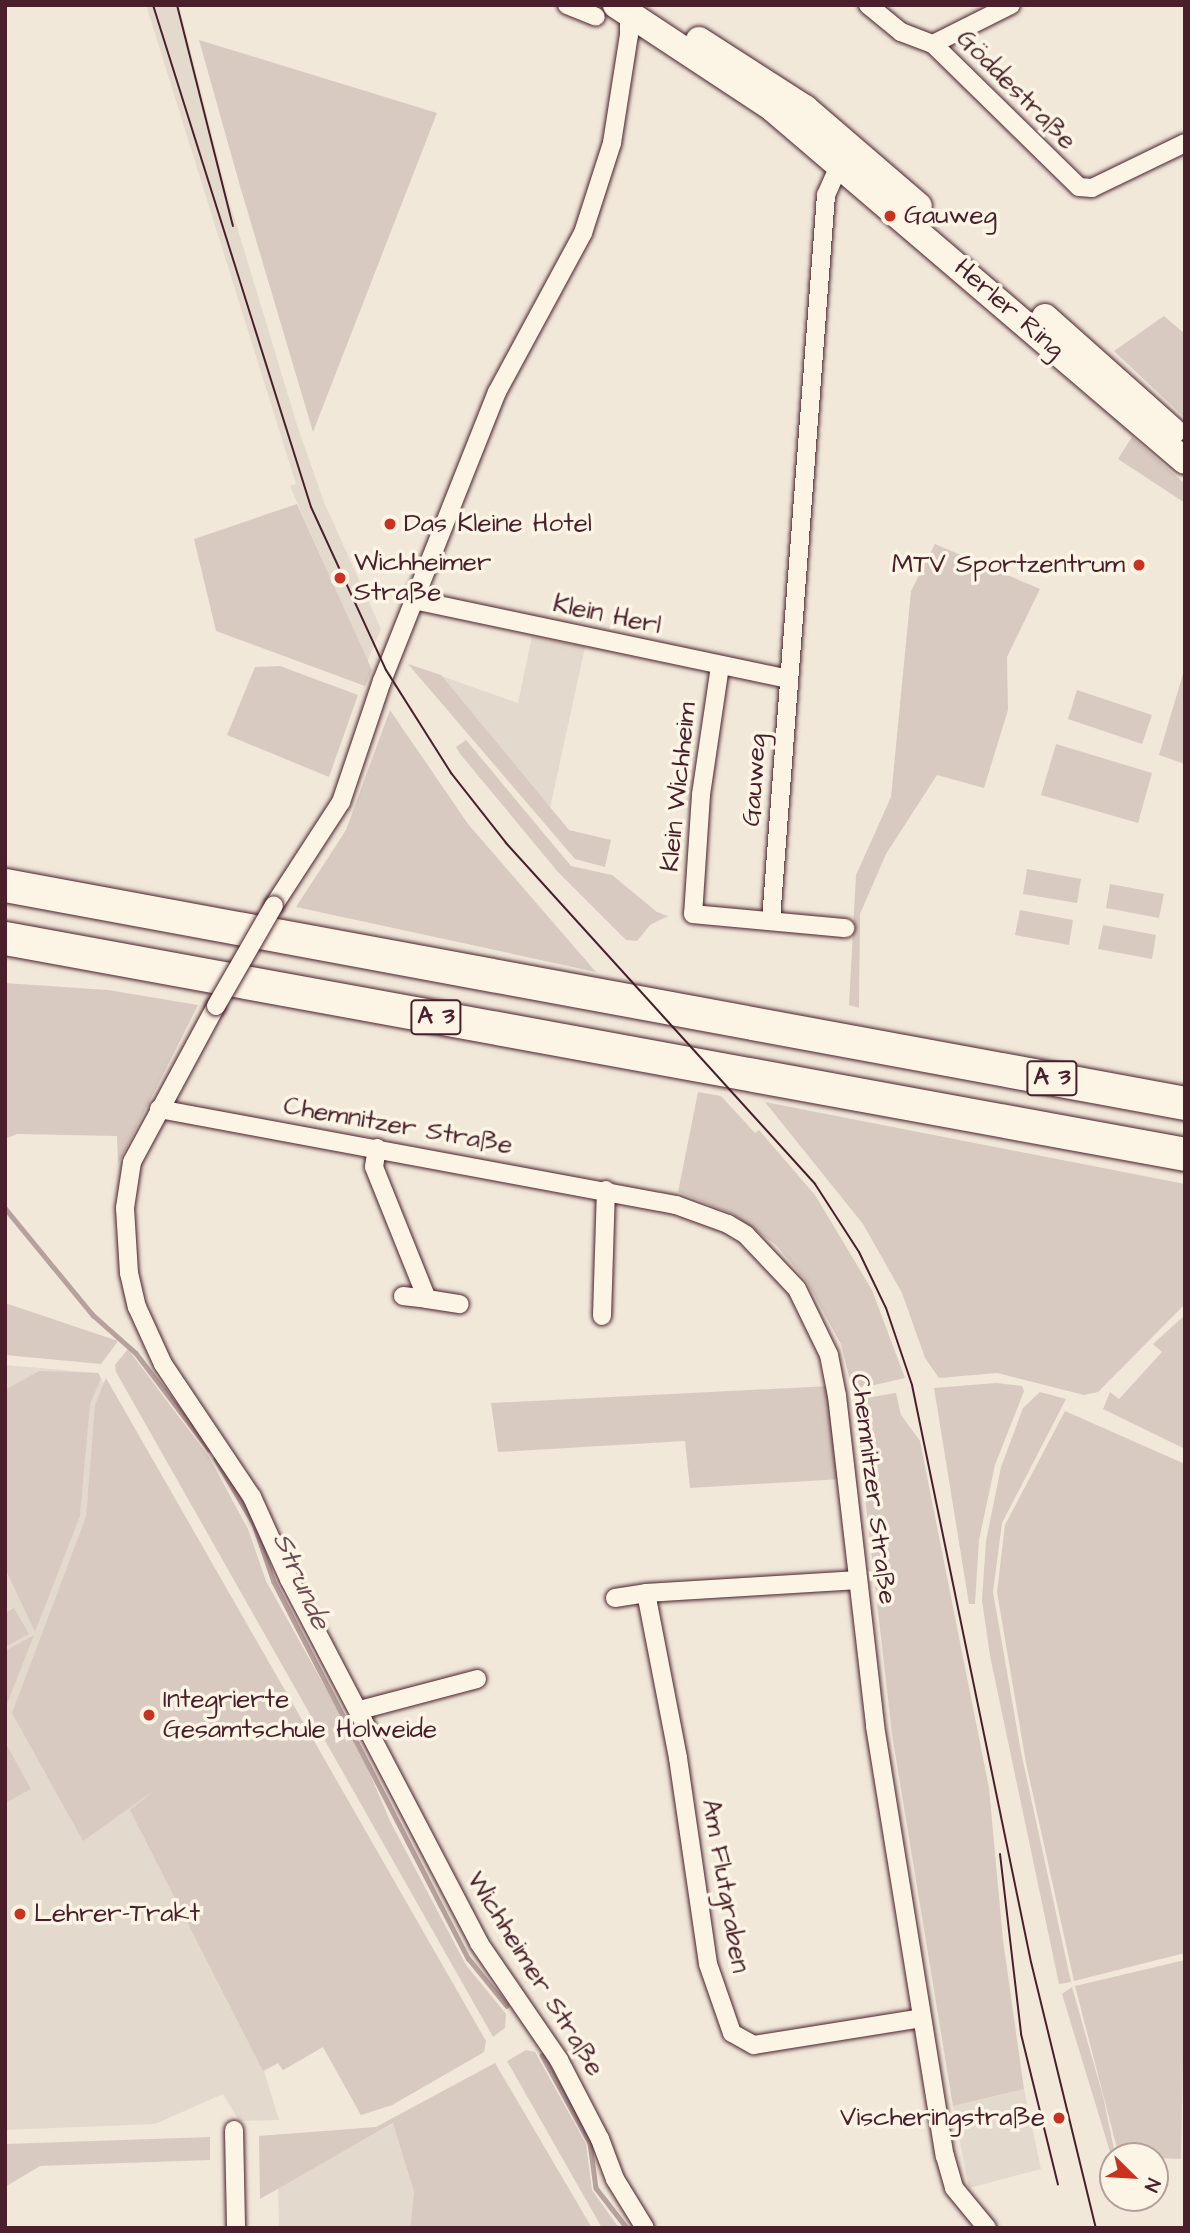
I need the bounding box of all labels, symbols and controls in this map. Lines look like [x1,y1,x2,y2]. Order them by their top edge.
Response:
street label: Göddestraße [949,23,1083,157]
place label: Gauweg [904,200,997,232]
marker: Gauweg [882,208,898,224]
street label: Herler Ring [947,253,1071,365]
place label: Das Kleine Hotel [404,508,592,540]
marker: Das Kleine Hotel [382,516,398,532]
place label: Wichheimer Straße [354,547,491,608]
place label: MTV Sportzentrum [892,549,1125,581]
marker: MTV Sportzentrum [1131,557,1147,573]
marker: Wichheimer Straße [332,570,348,586]
street label: Klein Herl [550,588,664,642]
street label: Klein Wichheim [655,701,703,873]
street label: Gauweg [736,733,774,827]
road number: A 3 [410,996,462,1037]
road number: A 3 [1026,1058,1078,1098]
street label: Chemnitzer Straße [281,1090,515,1162]
street label: Chemnitzer Straße [843,1372,903,1606]
water label: Strunde [265,1527,337,1635]
place label: Integrierte Gesamtschule Holweide [163,1684,437,1746]
marker: Integrierte Gesamtschule Holweide [141,1707,157,1723]
street label: Am Flutgraben [694,1797,756,1975]
street label: Wichheimer Straße [460,1866,610,2082]
place label: Lehrer-Trakt [34,1898,200,1930]
marker: Lehrer-Trakt [12,1906,28,1922]
place label: Vischeringstraße [840,2102,1045,2134]
marker: Vischeringstraße [1051,2110,1067,2126]
north arrow [1099,2142,1169,2212]
text: N [1137,2174,1167,2196]

